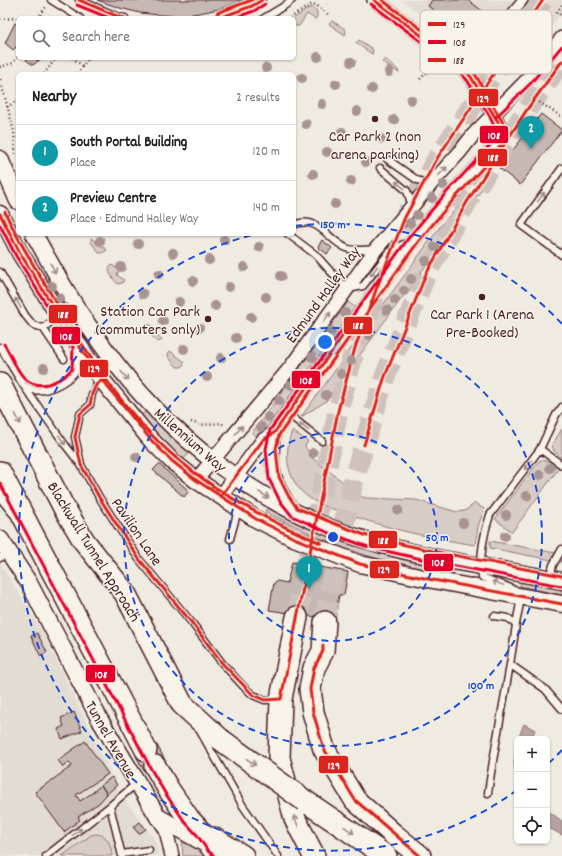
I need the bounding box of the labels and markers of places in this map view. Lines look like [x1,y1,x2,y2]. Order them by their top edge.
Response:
marker: Car Park 2 (non arena parking) [370,114,380,124]
pin: 2 [518,116,544,149]
place label: Car Park 2 (non arena parking) [329,126,421,167]
marker: Car Park 1 (Arena Pre-Booked) [477,292,487,302]
place label: Station Car Park (commuters only) [95,301,200,342]
place label: Car Park 1 (Arena Pre-Booked) [430,304,534,345]
marker: Station Car Park (commuters only) [203,314,213,324]
centre of rings [326,530,340,544]
pin: 1 [296,556,322,589]

